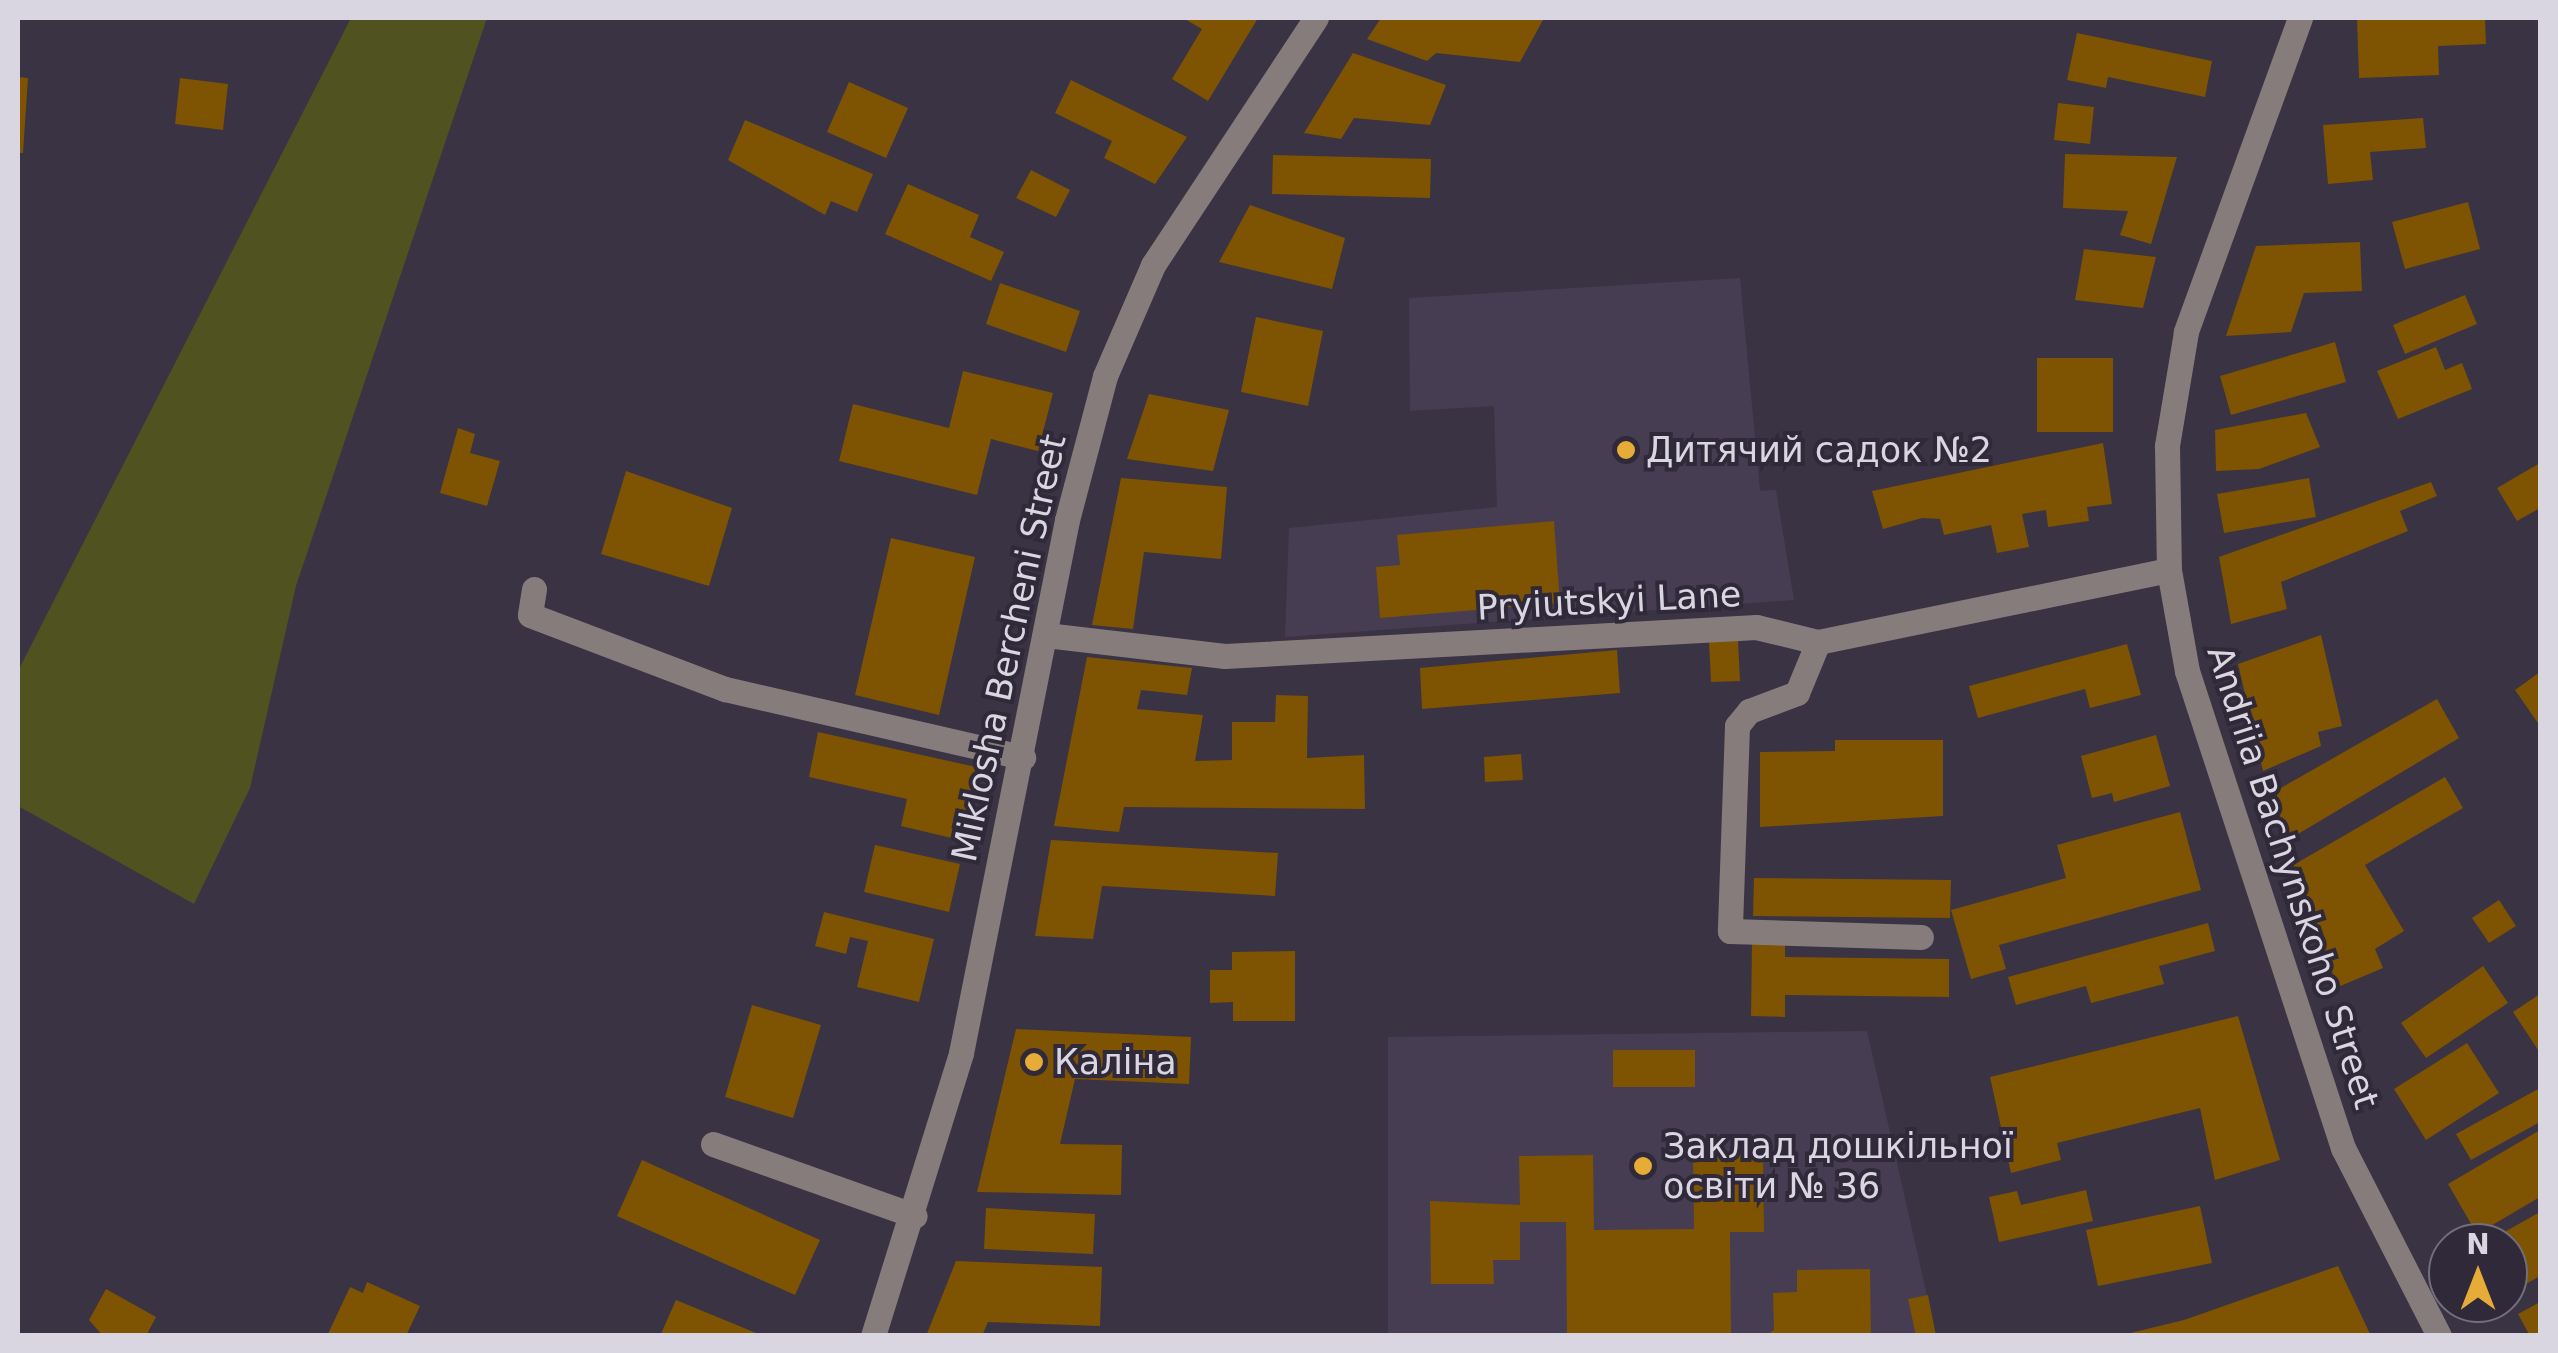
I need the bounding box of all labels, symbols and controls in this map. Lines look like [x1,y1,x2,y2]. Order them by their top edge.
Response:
place label: Дитячий садок №2 [1646,429,1992,471]
street label: Miklosha Bercheni Street [943,430,1075,866]
marker: Дитячий садок №2 [1615,439,1637,461]
street label: Pryiutskyi Lane [1476,573,1742,629]
street label: Andriia Bachynskoho Street [2198,640,2388,1114]
place label: Калiна [1054,1041,1177,1083]
marker: Калiна [1023,1051,1045,1073]
place label: Заклад дошкільної освіти № 36 [1663,1125,2013,1207]
marker: Заклад дошкільної освіти № 36 [1632,1155,1654,1177]
north arrow [2428,1223,2528,1323]
text: N [2466,1228,2490,1261]

